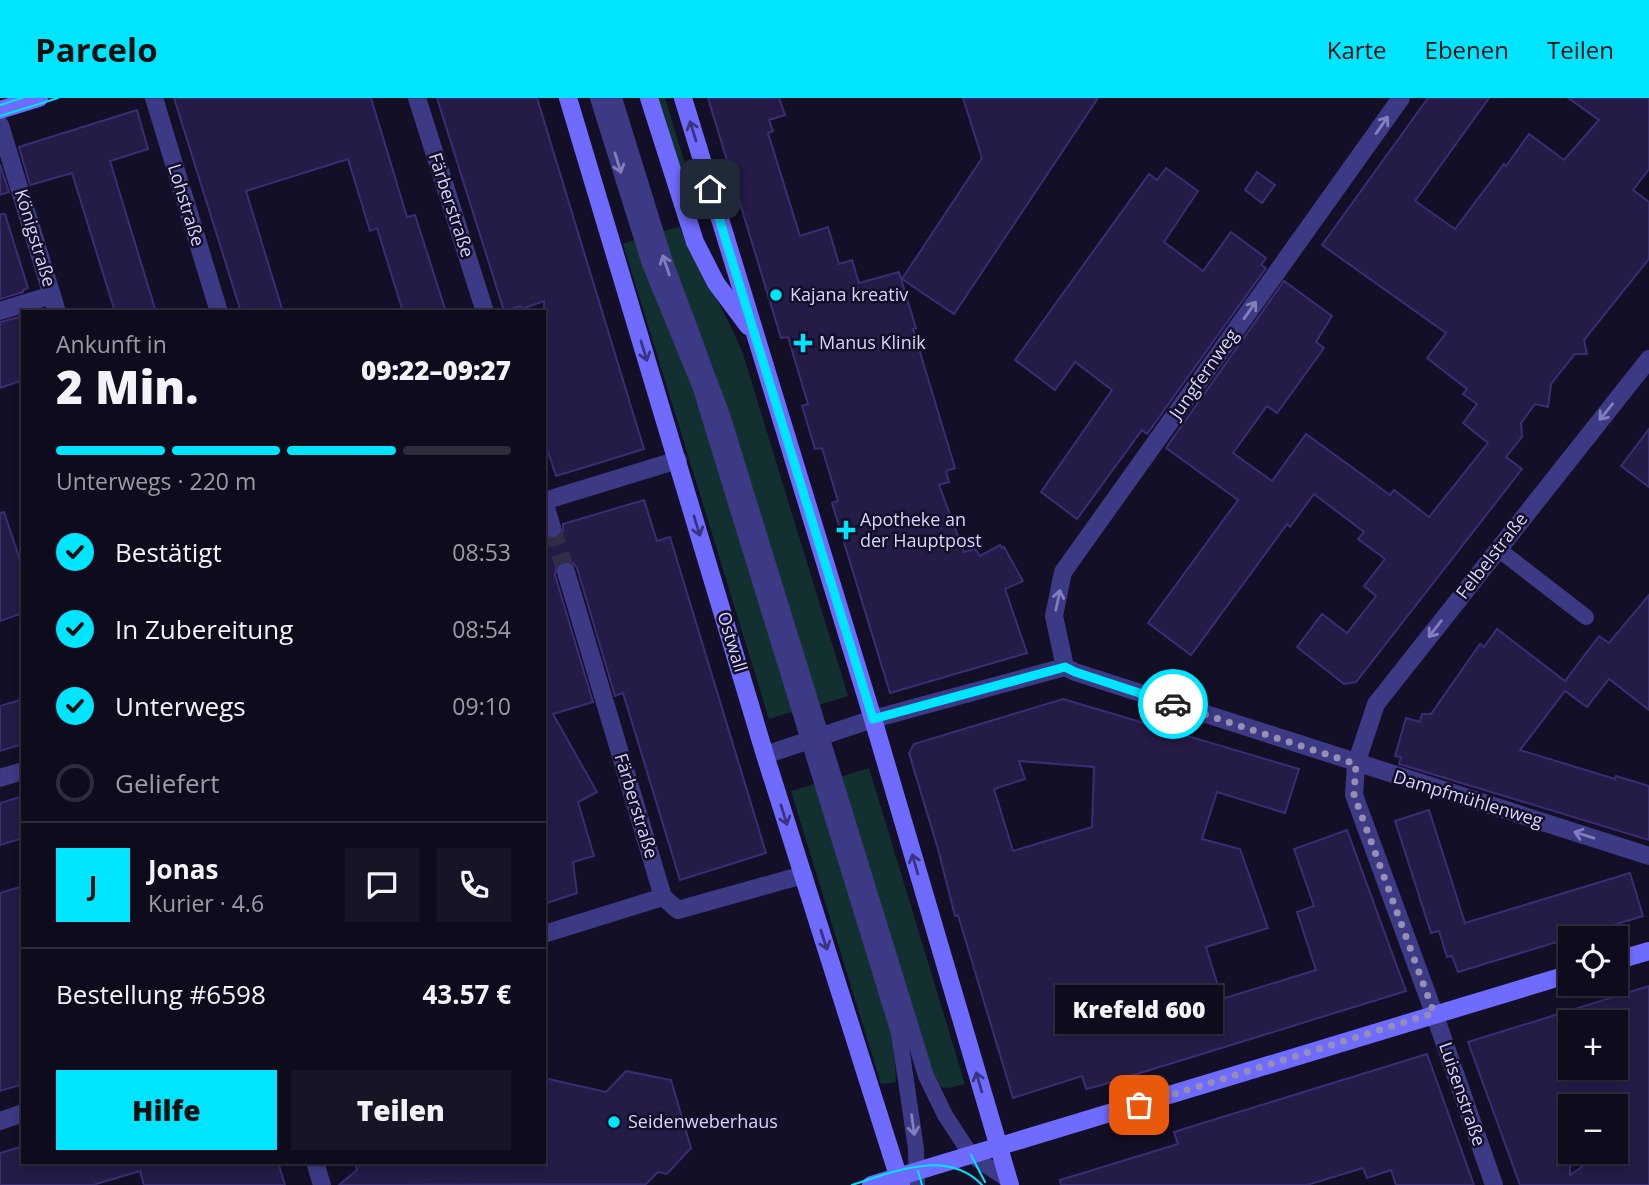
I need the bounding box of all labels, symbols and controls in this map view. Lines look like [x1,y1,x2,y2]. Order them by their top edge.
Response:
text: Parcelo [35,27,158,72]
text: Karte [1327,33,1387,66]
text: Ebenen [1425,33,1509,66]
text: Teilen [1547,33,1614,66]
one-way arrow [1374,115,1389,134]
one-way arrow [685,120,698,142]
street label: Färberstraße [424,149,480,260]
one-way arrow [612,152,625,174]
pin [680,159,740,219]
street label: Lohstraße [163,161,211,249]
icon: home [691,170,729,208]
street label: Königstraße [10,186,62,289]
one-way arrow [659,255,671,277]
place label: Kajana kreativ [790,282,908,306]
marker: Kajana kreativ [768,287,784,303]
one-way arrow [1243,301,1257,320]
street label: Jungfernweg [1162,323,1243,425]
text: Ankunft in [56,328,167,360]
place label: Manus Klinik [819,330,926,354]
marker: Manus Klinik [793,333,813,353]
one-way arrow [638,340,651,362]
text: 09:22–09:27 [361,352,511,388]
text: 2 Min. [56,355,198,417]
one-way arrow [1599,403,1614,421]
text: Unterwegs · 220 m [56,465,256,497]
place label: Apotheke an der Hauptpost [860,507,982,552]
street label: Felbelstraße [1450,507,1532,603]
one-way arrow [692,514,705,536]
marker: Apotheke an der Hauptpost [838,522,854,538]
icon: check [56,533,94,571]
text: Bestätigt [115,534,222,570]
text: 08:53 [452,536,511,568]
one-way arrow [1051,589,1065,612]
street label: Ostwall [712,609,754,675]
icon: check [56,610,94,648]
text: In Zubereitung [115,611,293,647]
text: 08:54 [452,613,511,645]
one-way arrow [1427,619,1442,638]
courier [1138,669,1208,739]
icon: car [1154,685,1192,723]
icon: check [56,687,94,725]
text: Unterwegs [115,688,246,724]
text: 09:10 [452,690,511,722]
street label: Färberstraße [610,750,664,861]
street label: Dampfmühlenweg [1391,764,1546,832]
text: Geliefert [115,765,219,801]
one-way arrow [778,804,791,826]
one-way arrow [1574,828,1596,840]
button: chat [345,848,419,922]
button: phone [437,848,511,922]
text: Jonas [148,851,218,887]
one-way arrow [908,853,921,876]
text: J [89,867,97,903]
text: Kurier · 4.6 [148,887,264,919]
map controls [1558,926,1628,1164]
button: locate [1558,926,1628,996]
one-way arrow [818,929,831,951]
text: Bestellung #6598 [56,976,266,1012]
text: 43.57 € [423,976,511,1012]
callout: Krefeld 600 [1055,986,1223,1035]
text: Krefeld 600 [1072,993,1206,1025]
button: + [1558,1010,1628,1080]
street label: Luisenstraße [1434,1039,1492,1149]
button: Hilfe [56,1070,277,1150]
button: Teilen [291,1070,511,1150]
one-way arrow [971,1071,984,1093]
pin [1109,1075,1169,1135]
icon: bag [1120,1086,1158,1124]
button: − [1558,1094,1628,1164]
place label: Seidenweberhaus [628,1109,778,1133]
one-way arrow [906,1113,919,1136]
marker: Seidenweberhaus [606,1114,622,1130]

